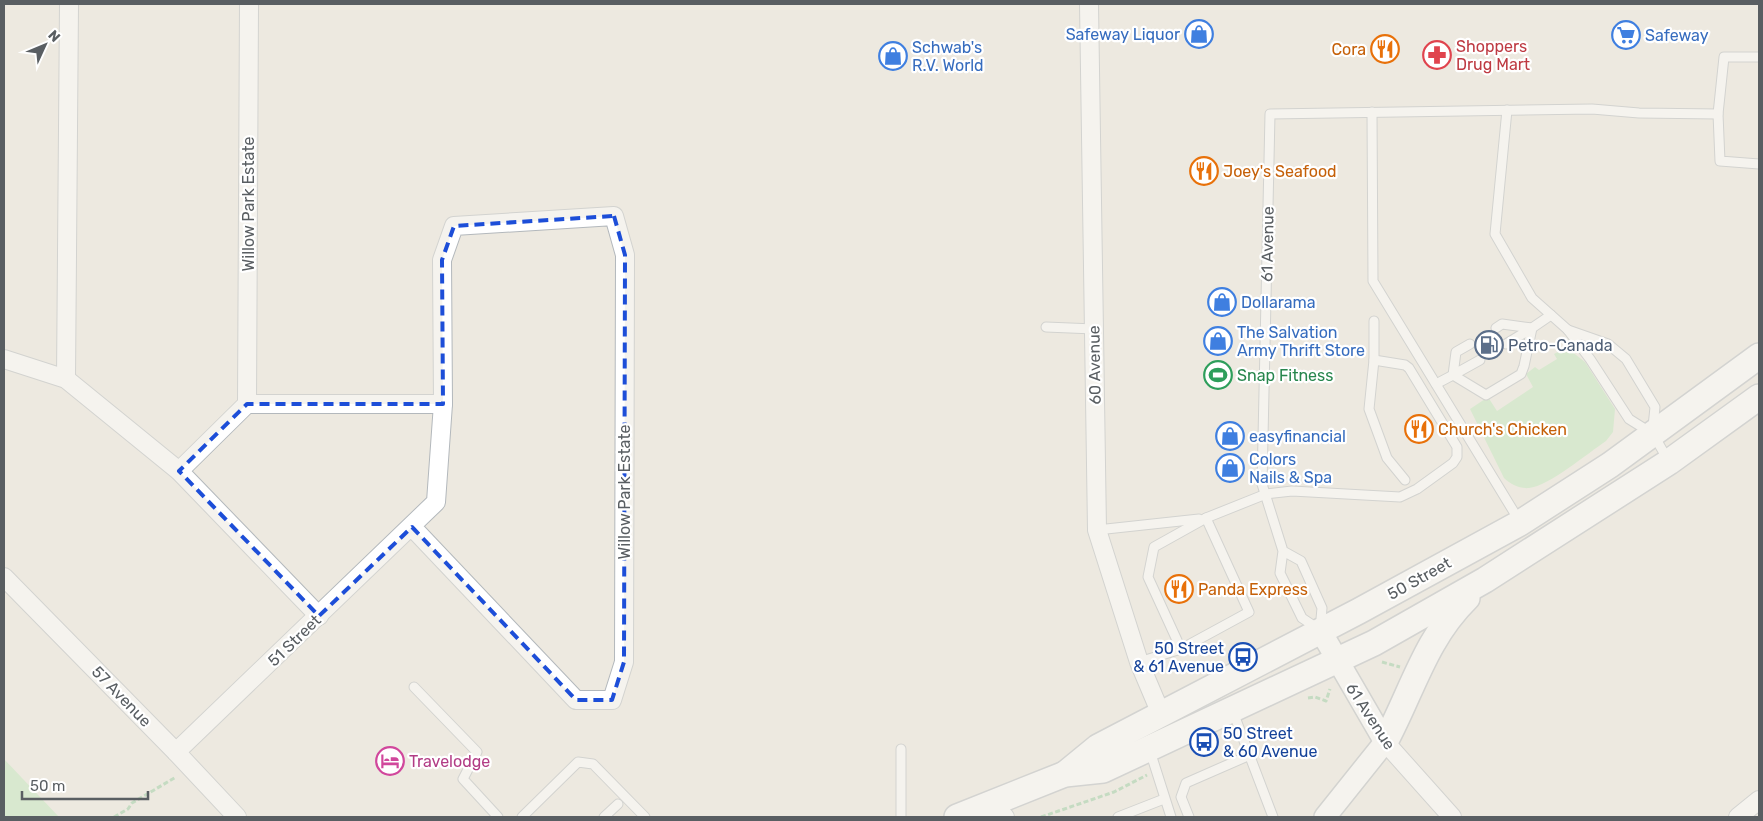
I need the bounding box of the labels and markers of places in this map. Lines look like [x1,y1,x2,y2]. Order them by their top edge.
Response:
shop icon: Safeway Liquor [1184,19,1214,49]
supermarket icon: Safeway [1611,20,1641,50]
place label: Safeway Liquor [1066,25,1180,44]
place label: Safeway [1645,26,1709,45]
restaurant icon: Cora [1370,34,1400,64]
place label: Shoppers Drug Mart [1456,37,1530,74]
place label: Schwab's R.V. World [912,38,984,75]
place label: Cora [1331,40,1366,59]
pharmacy icon: Shoppers Drug Mart [1422,40,1452,70]
shop icon: Schwab's R.V. World [878,41,908,71]
restaurant icon: Joey's Seafood [1189,156,1219,186]
place label: Joey's Seafood [1223,162,1337,181]
shop icon: Dollarama [1207,287,1237,317]
place label: Dollarama [1241,293,1316,312]
place label: The Salvation Army Thrift Store [1237,323,1365,360]
shop icon: The Salvation Army Thrift Store [1203,326,1233,356]
fuel station icon: Petro-Canada [1474,330,1504,360]
place label: Petro-Canada [1508,336,1613,355]
sports icon: Snap Fitness [1203,360,1233,390]
place label: Snap Fitness [1237,366,1333,385]
restaurant icon: Church's Chicken [1404,414,1434,444]
place label: Church's Chicken [1438,420,1567,439]
shop icon: easyfinancial [1215,421,1245,451]
place label: easyfinancial [1249,427,1346,446]
place label: Colors Nails & Spa [1249,450,1332,487]
shop icon: Colors Nails & Spa [1215,453,1245,483]
restaurant icon: Panda Express [1164,574,1194,604]
place label: Panda Express [1198,580,1308,599]
place label: 50 Street & 61 Avenue [1133,639,1224,676]
bus stop icon: 50 Street & 61 Avenue [1228,642,1258,672]
place label: 50 Street & 60 Avenue [1223,724,1317,761]
bus stop icon: 50 Street & 60 Avenue [1189,727,1219,757]
hotel icon: Travelodge [375,746,405,776]
place label: Travelodge [409,752,490,771]

